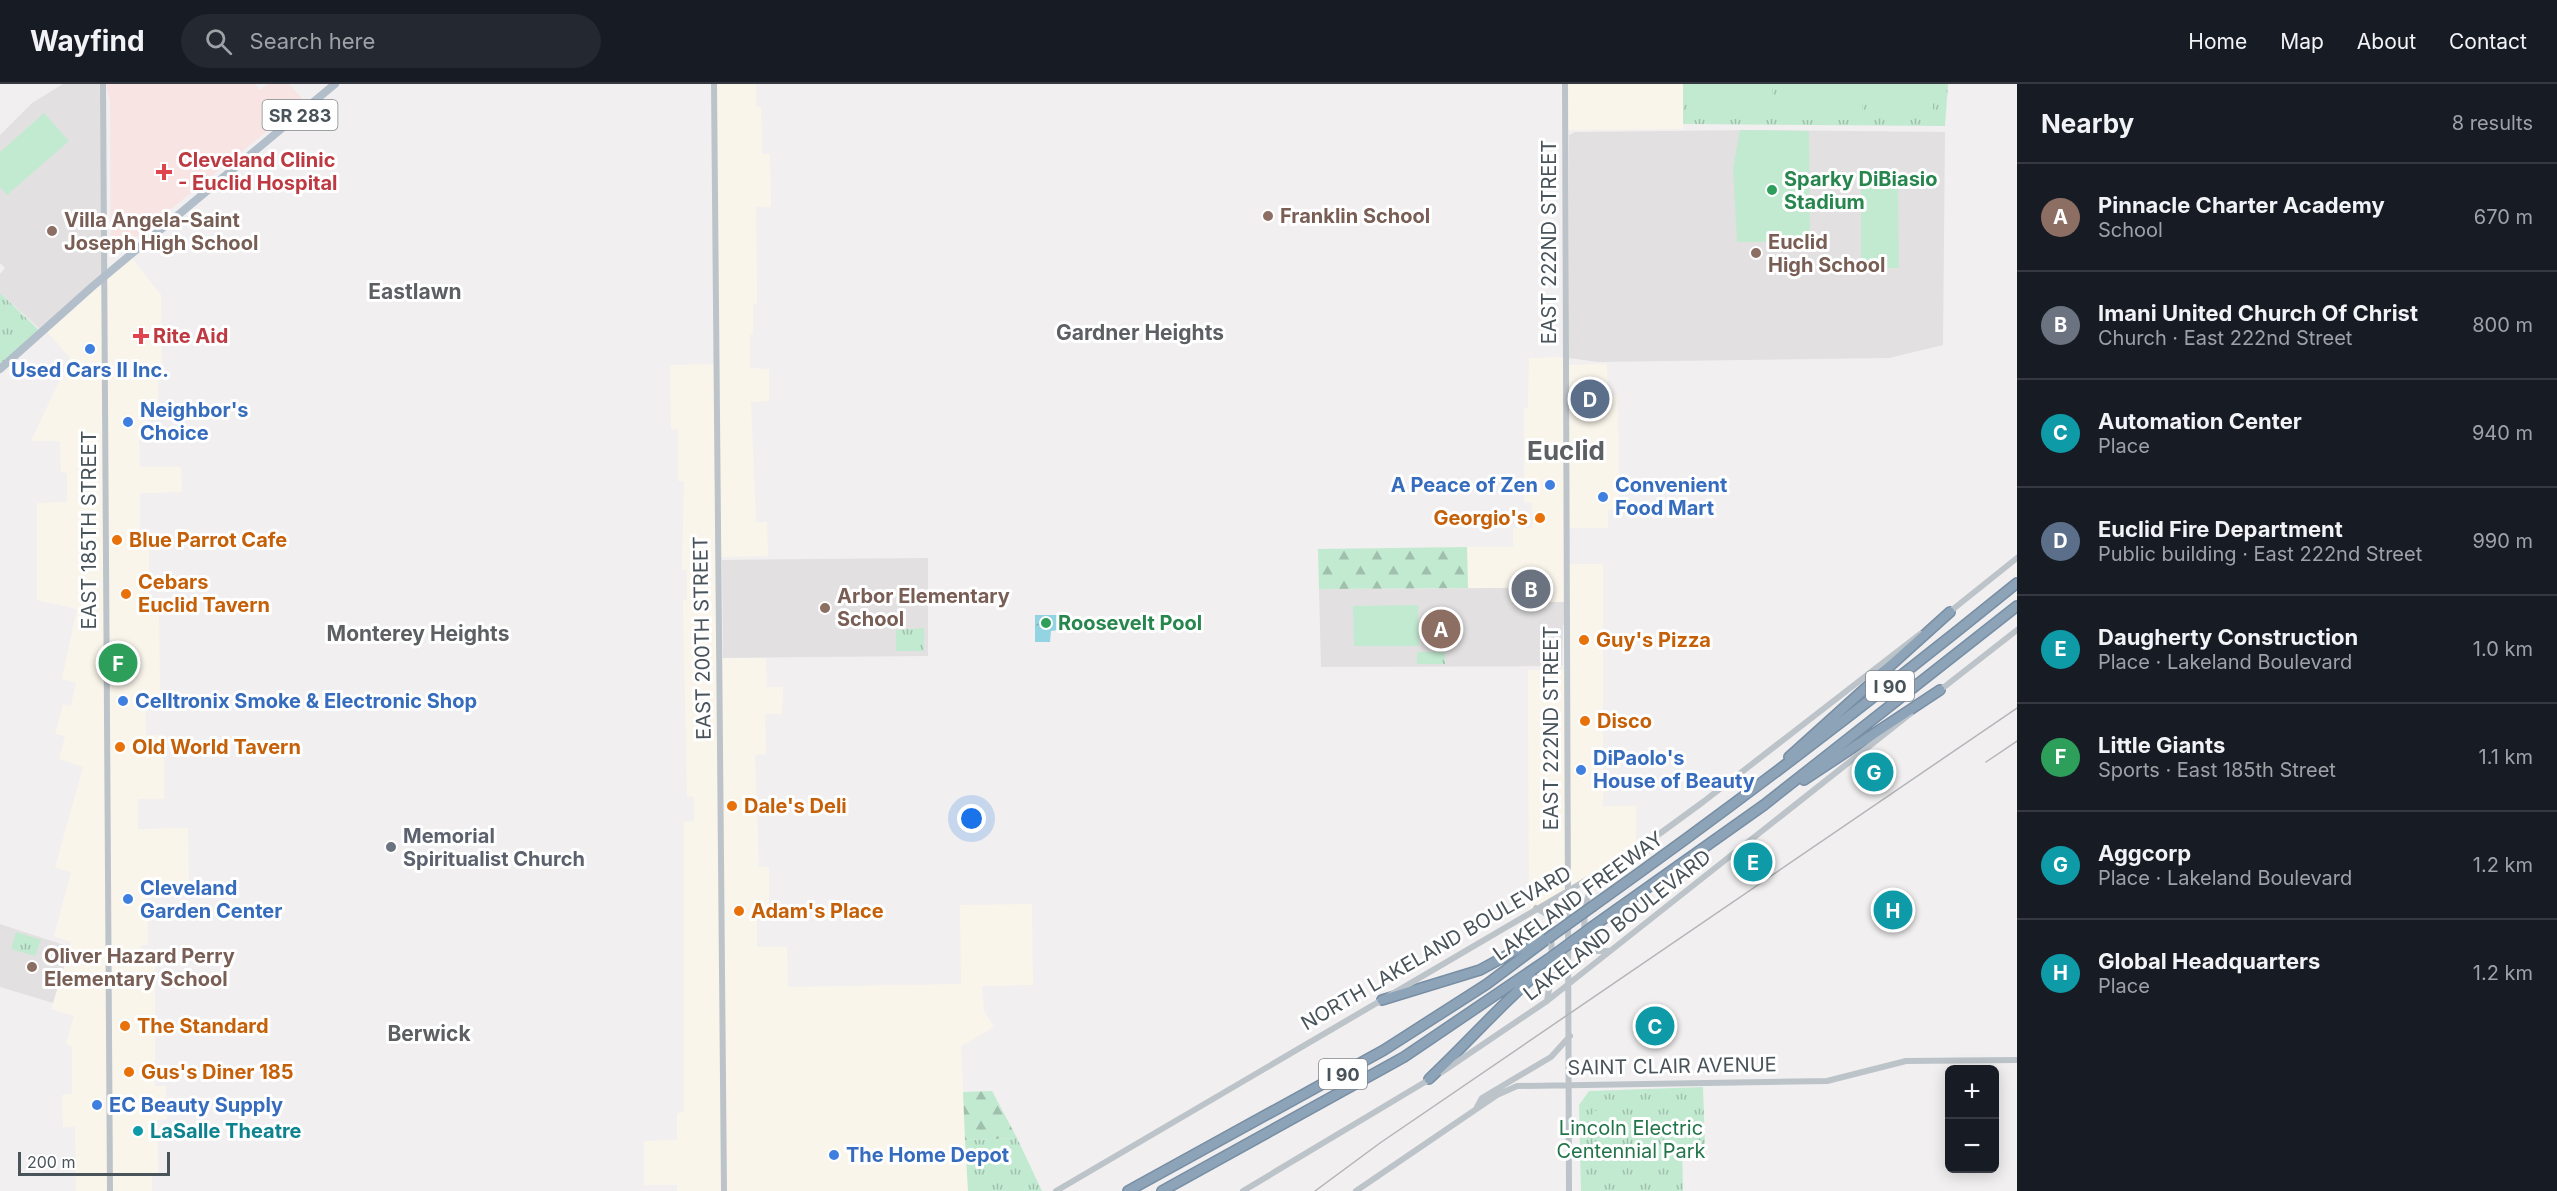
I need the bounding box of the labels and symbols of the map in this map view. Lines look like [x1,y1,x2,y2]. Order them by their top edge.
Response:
road number: SR 283 [262,100,338,130]
street label: EAST 222ND STREET [1537,140,1561,344]
place label: Cleveland Clinic - Euclid Hospital [178,148,338,195]
marker: Cleveland Clinic - Euclid Hospital [155,163,173,181]
place label: Sparky DiBiasio Stadium [1784,167,1938,214]
marker: Sparky DiBiasio Stadium [1765,183,1779,197]
place label: Franklin School [1280,204,1430,228]
place label: Villa Angela-Saint Joseph High School [64,208,258,255]
marker: Franklin School [1261,209,1275,223]
marker: Villa Angela-Saint Joseph High School [45,224,59,238]
place label: Euclid High School [1768,230,1885,277]
marker: Euclid High School [1749,246,1763,260]
district label: Eastlawn [368,279,462,304]
district label: Gardner Heights [1056,320,1224,345]
place label: Rite Aid [153,324,228,348]
marker: Rite Aid [134,329,148,343]
marker: Used Cars II Inc. [83,342,97,356]
place label: Used Cars II Inc. [11,358,169,382]
pin: D [1570,376,1610,422]
place label: Neighbor's Choice [140,398,249,445]
marker: Neighbor's Choice [121,415,135,429]
street label: EAST 185TH STREET [77,431,101,629]
district label: Euclid [1527,435,1605,466]
place label: A Peace of Zen [1391,473,1538,497]
place label: Convenient Food Mart [1615,473,1727,520]
marker: A Peace of Zen [1543,478,1557,492]
marker: Convenient Food Mart [1596,490,1610,504]
place label: Georgio's [1433,506,1528,530]
marker: Georgio's [1533,511,1547,525]
place label: Blue Parrot Cafe [129,528,287,552]
marker: Blue Parrot Cafe [110,533,124,547]
street label: EAST 200TH STREET [688,536,716,740]
pin: B [1512,566,1550,612]
place label: Cebars Euclid Tavern [138,570,270,617]
place label: Arbor Elementary School [837,584,1010,631]
marker: Cebars Euclid Tavern [119,587,133,601]
marker: Arbor Elementary School [818,601,832,615]
pin: A [1422,606,1460,652]
place label: Roosevelt Pool [1058,611,1202,635]
marker: Roosevelt Pool [1039,616,1053,630]
district label: Monterey Heights [327,621,509,646]
street label: EAST 222ND STREET [1539,626,1563,830]
place label: Guy's Pizza [1596,628,1711,652]
marker: Guy's Pizza [1577,633,1591,647]
pin: F [98,640,138,686]
road number: I 90 [1866,671,1914,701]
place label: Celltronix Smoke & Electronic Shop [135,689,477,713]
marker: Celltronix Smoke & Electronic Shop [116,694,130,708]
place label: Disco [1597,709,1652,733]
marker: Disco [1578,714,1592,728]
place label: Old World Tavern [132,735,301,759]
marker: Old World Tavern [113,740,127,754]
place label: DiPaolo's House of Beauty [1593,746,1755,793]
pin: G [1854,750,1894,794]
marker: DiPaolo's House of Beauty [1574,763,1588,777]
place label: Dale's Deli [744,794,847,818]
marker: Dale's Deli [725,799,739,813]
your location [957,804,986,833]
place label: Memorial Spiritualist Church [403,824,585,871]
street label: LAKELAND FREEWAY [1488,826,1668,966]
marker: Memorial Spiritualist Church [384,840,398,854]
pin: E [1734,840,1772,884]
street label: LAKELAND BOULEVARD [1519,844,1715,1006]
street label: NORTH LAKELAND BOULEVARD [1297,861,1575,1035]
place label: Cleveland Garden Center [140,876,282,923]
pin: H [1874,888,1912,932]
marker: Cleveland Garden Center [121,892,135,906]
place label: Adam's Place [751,899,884,923]
marker: Adam's Place [732,904,746,918]
place label: Oliver Hazard Perry Elementary School [44,944,235,991]
marker: Oliver Hazard Perry Elementary School [25,960,39,974]
pin: C [1636,1004,1674,1048]
place label: The Standard [137,1014,269,1038]
marker: The Standard [118,1019,132,1033]
district label: Berwick [387,1021,471,1046]
street label: SAINT CLAIR AVENUE [1567,1052,1777,1080]
road number: I 90 [1319,1059,1367,1089]
place label: Gus's Diner 185 [141,1060,294,1084]
marker: Gus's Diner 185 [122,1065,136,1079]
place label: EC Beauty Supply [109,1093,283,1117]
marker: EC Beauty Supply [90,1098,104,1112]
park label: Lincoln Electric Centennial Park [1556,1116,1706,1163]
place label: LaSalle Theatre [150,1119,302,1143]
marker: LaSalle Theatre [131,1124,145,1138]
place label: The Home Depot [846,1143,1009,1167]
marker: The Home Depot [827,1148,841,1162]
scale bar [18,1149,170,1176]

